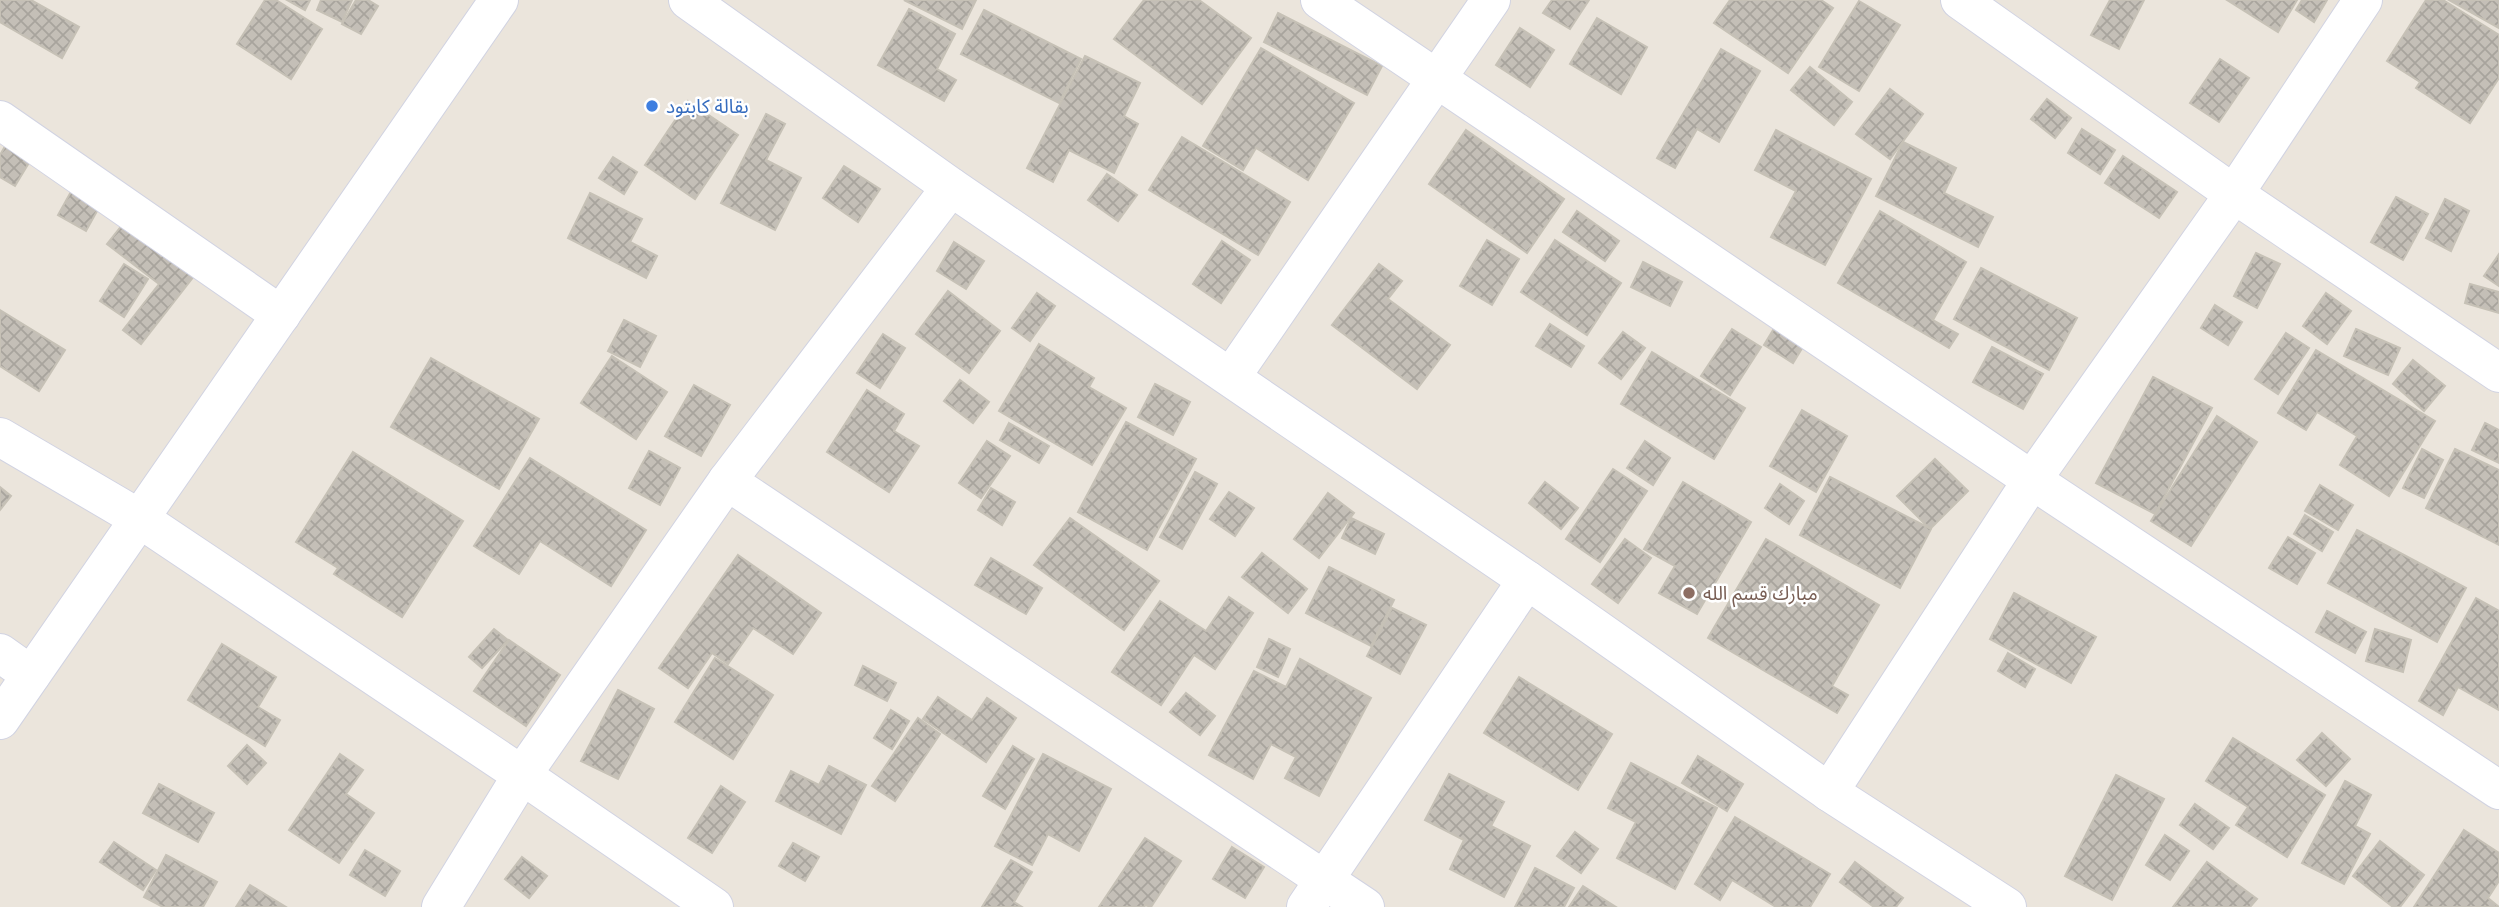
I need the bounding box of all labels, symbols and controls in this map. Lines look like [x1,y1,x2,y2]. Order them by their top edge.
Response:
place label: بقالة كابتود [666,94,749,120]
marker: بقالة كابتود [644,98,660,114]
place label: مبارك قسم الله [1703,581,1818,608]
marker: مبارك قسم الله [1681,585,1697,601]

